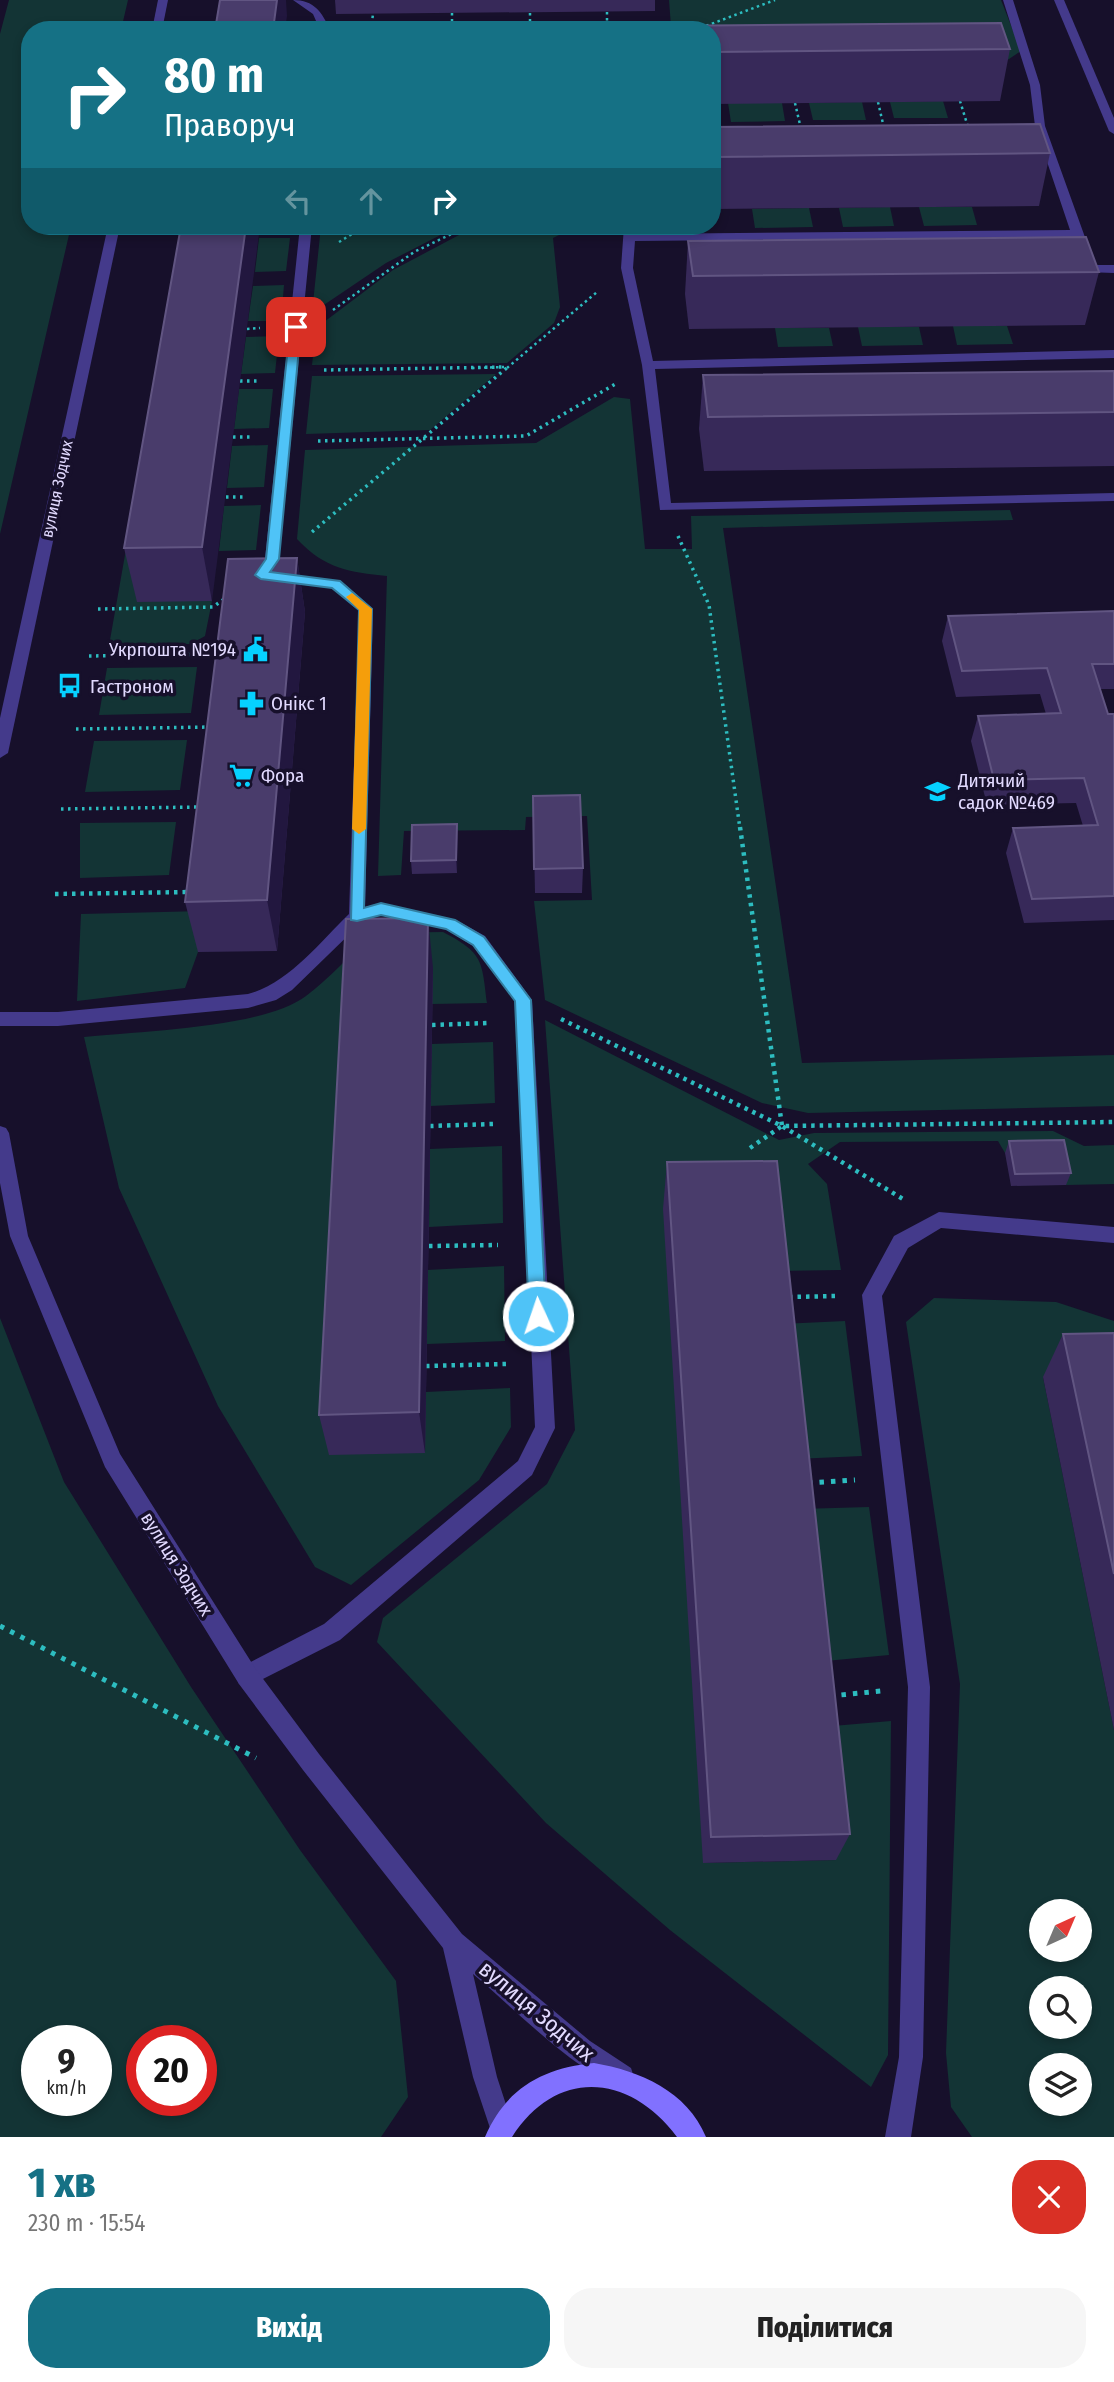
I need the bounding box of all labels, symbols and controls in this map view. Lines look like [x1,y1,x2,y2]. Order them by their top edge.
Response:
text: 80 m [164,46,264,105]
icon: right [49,49,140,140]
text: Праворуч [164,106,296,144]
icon: left [279,182,317,220]
icon: ahead [352,182,390,220]
icon: right [425,182,463,220]
pin [266,297,326,357]
icon: arrive [277,308,315,346]
street label: вулиця Зодчих [37,439,77,539]
public building icon: Укрпошта №194 [242,635,270,663]
place label: Укрпошта №194 [108,638,236,661]
bus stop icon: Гастроном [56,672,84,700]
place label: Гастроном [90,675,174,698]
pharmacy icon: Онікс 1 [237,689,265,717]
place label: Онікс 1 [271,692,327,715]
supermarket icon: Фора [227,761,255,789]
place label: Фора [261,764,304,787]
place label: Дитячий садок №469 [957,769,1055,814]
school or university icon: Дитячий садок №469 [924,777,952,805]
position arrow [501,1279,575,1353]
street label: вулиця Зодчих [136,1508,218,1621]
north arrow [1029,1899,1092,1962]
map controls [1029,1899,1092,2116]
street label: вулиця Зодчих [473,1955,601,2067]
button: search [1029,1976,1092,2039]
speed limit sign: 20 [126,2025,217,2116]
text: 9 [57,2040,76,2082]
button: layers [1029,2053,1092,2116]
text: km/h [46,2077,87,2099]
text: 1 хв [28,2158,96,2208]
button: close [1012,2160,1086,2234]
text: 230 m · 15:54 [28,2209,145,2237]
button: Вихід [28,2288,550,2368]
button: Поділитися [564,2288,1086,2368]

